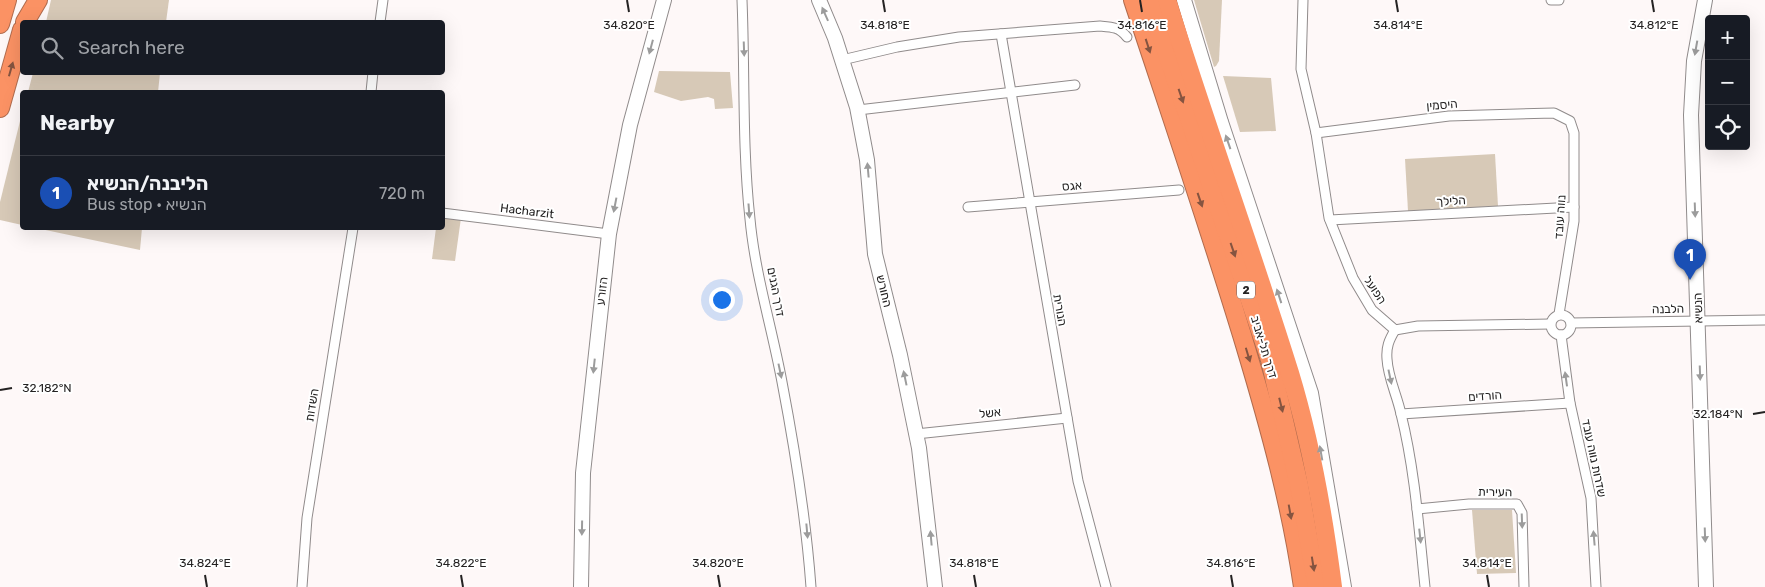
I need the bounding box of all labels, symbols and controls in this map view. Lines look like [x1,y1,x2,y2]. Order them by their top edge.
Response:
one-way arrow [820,7,828,21]
map controls [1705,15,1750,150]
button: + [1705,15,1750,60]
text: 34.820°E [603,18,655,32]
text: 34.818°E [860,18,910,32]
text: 34.816°E [1117,18,1167,32]
text: 34.814°E [1373,18,1423,32]
text: 34.812°E [1629,18,1679,32]
search box [20,20,445,75]
icon: search [38,34,66,62]
text: Search here [78,36,185,59]
one-way arrow [1145,39,1152,54]
one-way arrow [647,40,655,55]
one-way arrow [1692,40,1700,56]
one-way arrow [740,41,748,57]
button: − [1705,60,1750,105]
one-way arrow [8,61,16,76]
one-way arrow [1177,89,1185,104]
street label: היסמין [1426,97,1458,113]
button: locate [1705,105,1750,150]
text: Nearby [40,110,115,135]
one-way arrow [1224,134,1232,149]
one-way arrow [864,162,872,178]
text: הליבנה/הנשיא [87,172,208,195]
street label: אגס [1061,178,1083,194]
text: 1 [52,184,60,203]
text: 720 m [379,184,425,203]
one-way arrow [1196,193,1204,208]
street label: הלילך [1436,193,1466,209]
street label: נווה עובד [1551,194,1569,240]
text: Bus stop · הנשיא [87,195,207,214]
one-way arrow [610,198,618,214]
street label: Hacharzit [499,201,555,221]
one-way arrow [1691,202,1699,218]
one-way arrow [746,203,754,219]
pin: 1 [1674,239,1706,280]
one-way arrow [1229,243,1237,258]
street label: דרך הגנים [764,266,788,318]
street label: החורש [873,273,895,309]
street label: הפועל [1361,273,1389,307]
street label: הזורע [593,276,611,306]
road number: 2 [1237,282,1255,298]
your location [709,287,735,313]
one-way arrow [1275,288,1283,303]
street label: הנשיא [1690,292,1706,324]
street label: הנורית [1050,293,1070,327]
street label: הלבנה [1652,302,1684,316]
street label: דרך תל-אביב [1248,314,1280,380]
one-way arrow [1244,348,1252,363]
one-way arrow [590,359,598,375]
one-way arrow [776,363,784,378]
one-way arrow [1697,365,1705,381]
one-way arrow [1386,369,1394,384]
one-way arrow [1562,370,1570,386]
one-way arrow [901,371,909,386]
text: 32.182°N [22,381,72,395]
street label: השדות [302,387,322,423]
street label: הורדים [1468,388,1502,404]
one-way arrow [1277,398,1285,413]
street label: אשל [978,405,1002,421]
text: 32.184°N [1693,407,1743,421]
street label: שדרות נווה עובד [1579,418,1609,498]
one-way arrow [1317,444,1325,460]
street label: העירית [1478,485,1512,499]
one-way arrow [1287,505,1295,521]
one-way arrow [1519,513,1527,529]
one-way arrow [578,520,586,536]
one-way arrow [803,523,811,539]
one-way arrow [1701,527,1709,543]
one-way arrow [1416,528,1424,544]
one-way arrow [927,530,935,546]
one-way arrow [1590,530,1598,546]
text: 34.824°E [179,556,231,570]
text: 34.822°E [435,556,487,570]
text: 34.820°E [692,556,744,570]
text: 34.818°E [949,556,999,570]
text: 34.816°E [1206,556,1256,570]
text: 34.814°E [1462,556,1512,570]
one-way arrow [1310,557,1318,573]

